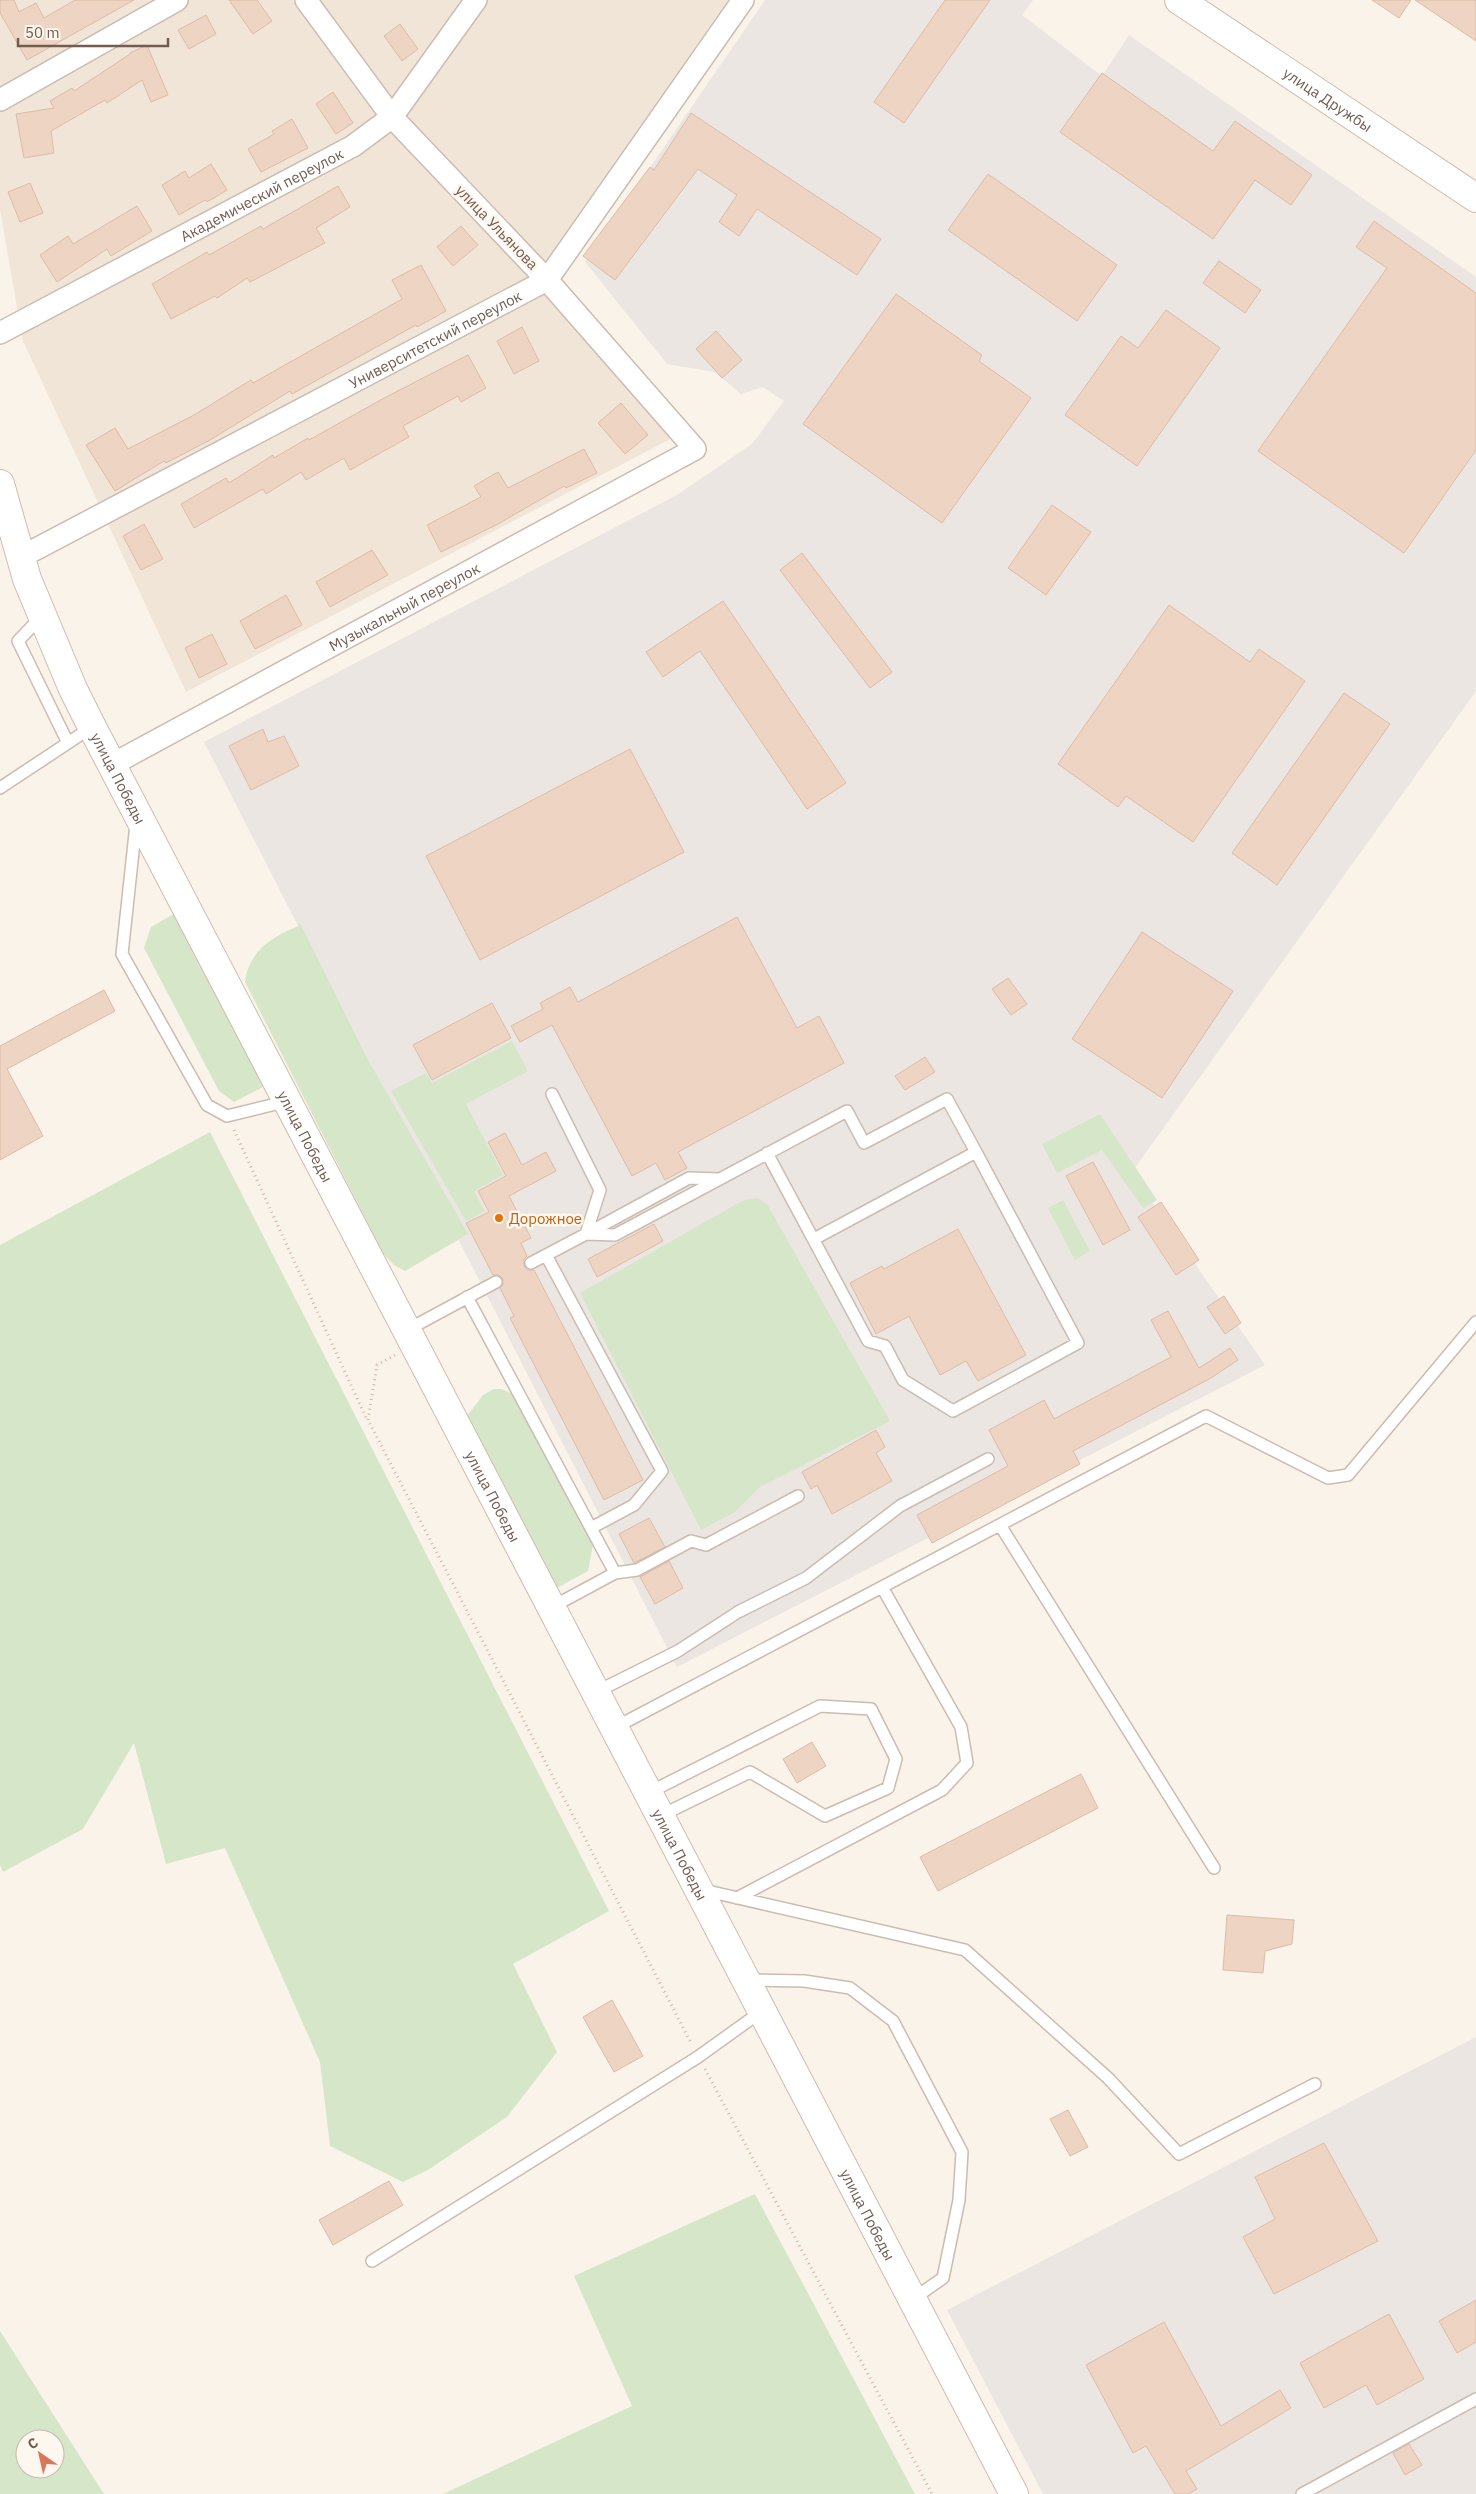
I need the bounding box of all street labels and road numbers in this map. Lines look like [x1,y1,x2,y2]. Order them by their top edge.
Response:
street label: улица Дружбы [1280,63,1376,136]
street label: Академический переулок [177,143,346,245]
street label: улица Ульянова [452,181,542,273]
street label: Университетский переулок [345,286,525,392]
street label: Музыкальный переулок [325,558,483,655]
street label: улица Победы [87,729,150,827]
street label: улица Победы [274,1087,337,1185]
street label: улица Победы [462,1447,525,1545]
street label: улица Победы [649,1805,712,1903]
street label: улица Победы [836,2165,900,2263]

